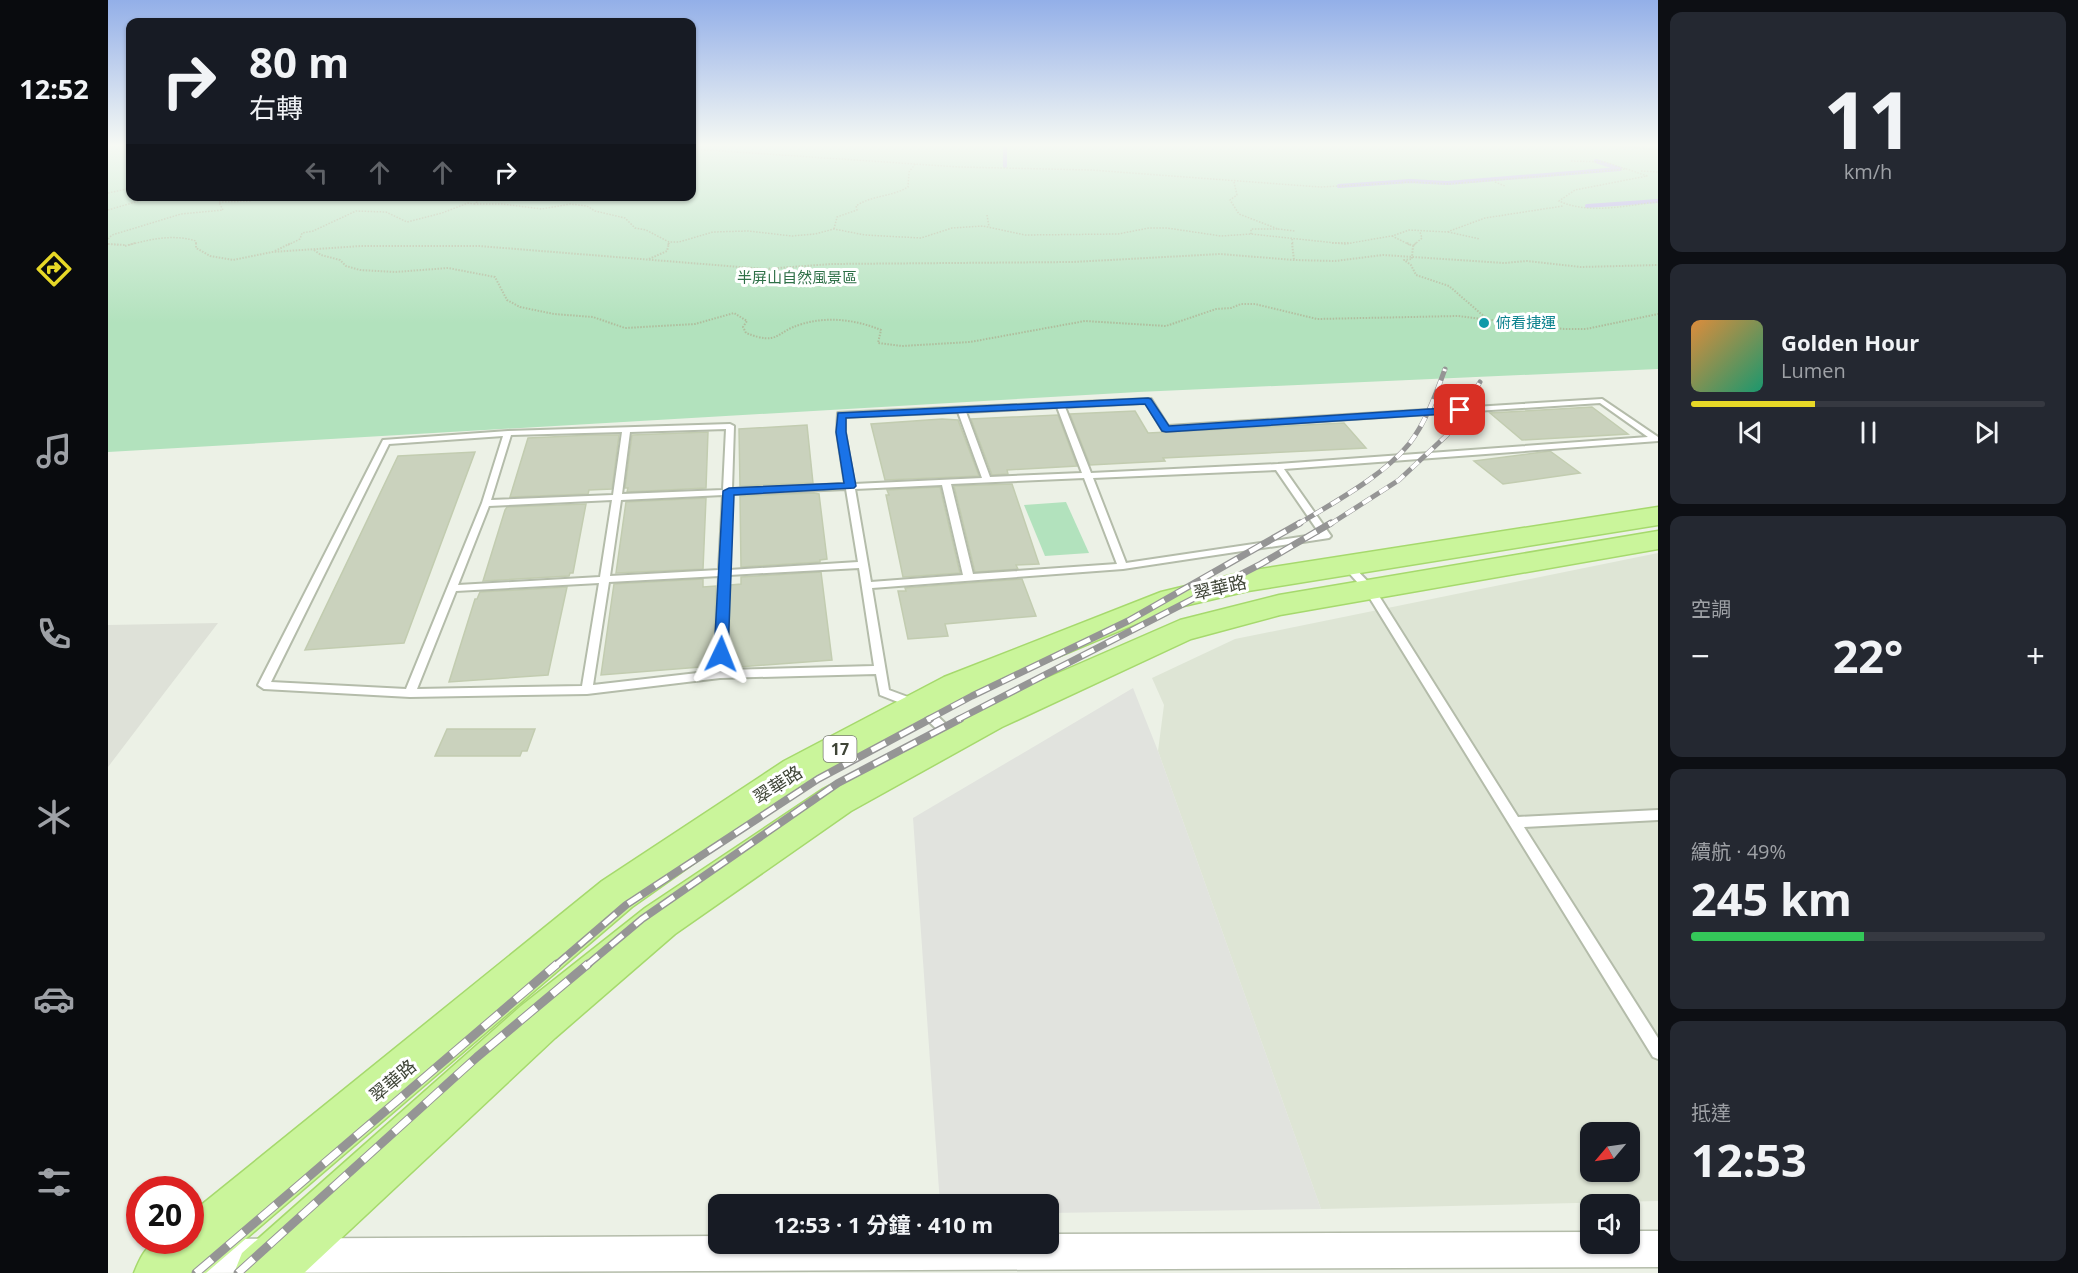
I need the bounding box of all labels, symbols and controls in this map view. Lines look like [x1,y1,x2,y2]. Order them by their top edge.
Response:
text: 80 m [249,33,349,90]
icon: right [150,42,228,120]
text: 11 [1823,66,1913,172]
text: 12:52 [19,70,89,107]
text: 右轉 [249,89,303,126]
icon: left [300,156,333,189]
icon: ahead [363,156,396,189]
icon: ahead [426,156,459,189]
icon: right [489,156,522,189]
text: km/h [1844,158,1892,185]
icon: directions [33,248,75,290]
park label: 半屏山自然風景區 [737,267,857,287]
place label: 俯看捷運 [1496,312,1556,332]
marker: 俯看捷運 [1477,316,1491,330]
text: Golden Hour [1781,327,1919,357]
text: Lumen [1781,357,1846,384]
pin [1434,384,1485,435]
icon: arrive [1443,393,1476,426]
icon: previous [1734,416,1767,449]
icon: pause [1852,416,1885,449]
icon: next [1970,416,2003,449]
icon: music [33,430,75,472]
street label: 翠華路 [1191,569,1249,605]
text: 空調 [1691,595,1731,622]
icon: phone [33,613,75,655]
position arrow [689,622,753,686]
text: 22° [1833,625,1903,686]
text: − [1691,633,1710,678]
text: + [2026,633,2045,678]
road number: 17 [824,736,856,762]
street label: 翠華路 [748,759,807,809]
icon: climate [33,796,75,838]
text: 續航 · 49% [1691,838,1786,865]
text: 245 km [1691,868,1852,929]
icon: car [33,978,75,1020]
street label: 翠華路 [364,1054,421,1107]
text: 抵達 [1691,1099,1731,1126]
north arrow [1580,1122,1640,1182]
map controls [1580,1122,1640,1254]
text: 12:53 [1691,1129,1807,1190]
icon: filters [33,1161,75,1203]
speed limit sign: 20 [126,1176,204,1254]
button: sound [1580,1194,1640,1254]
text: 12:53 · 1 分鐘 · 410 m [774,1209,993,1239]

